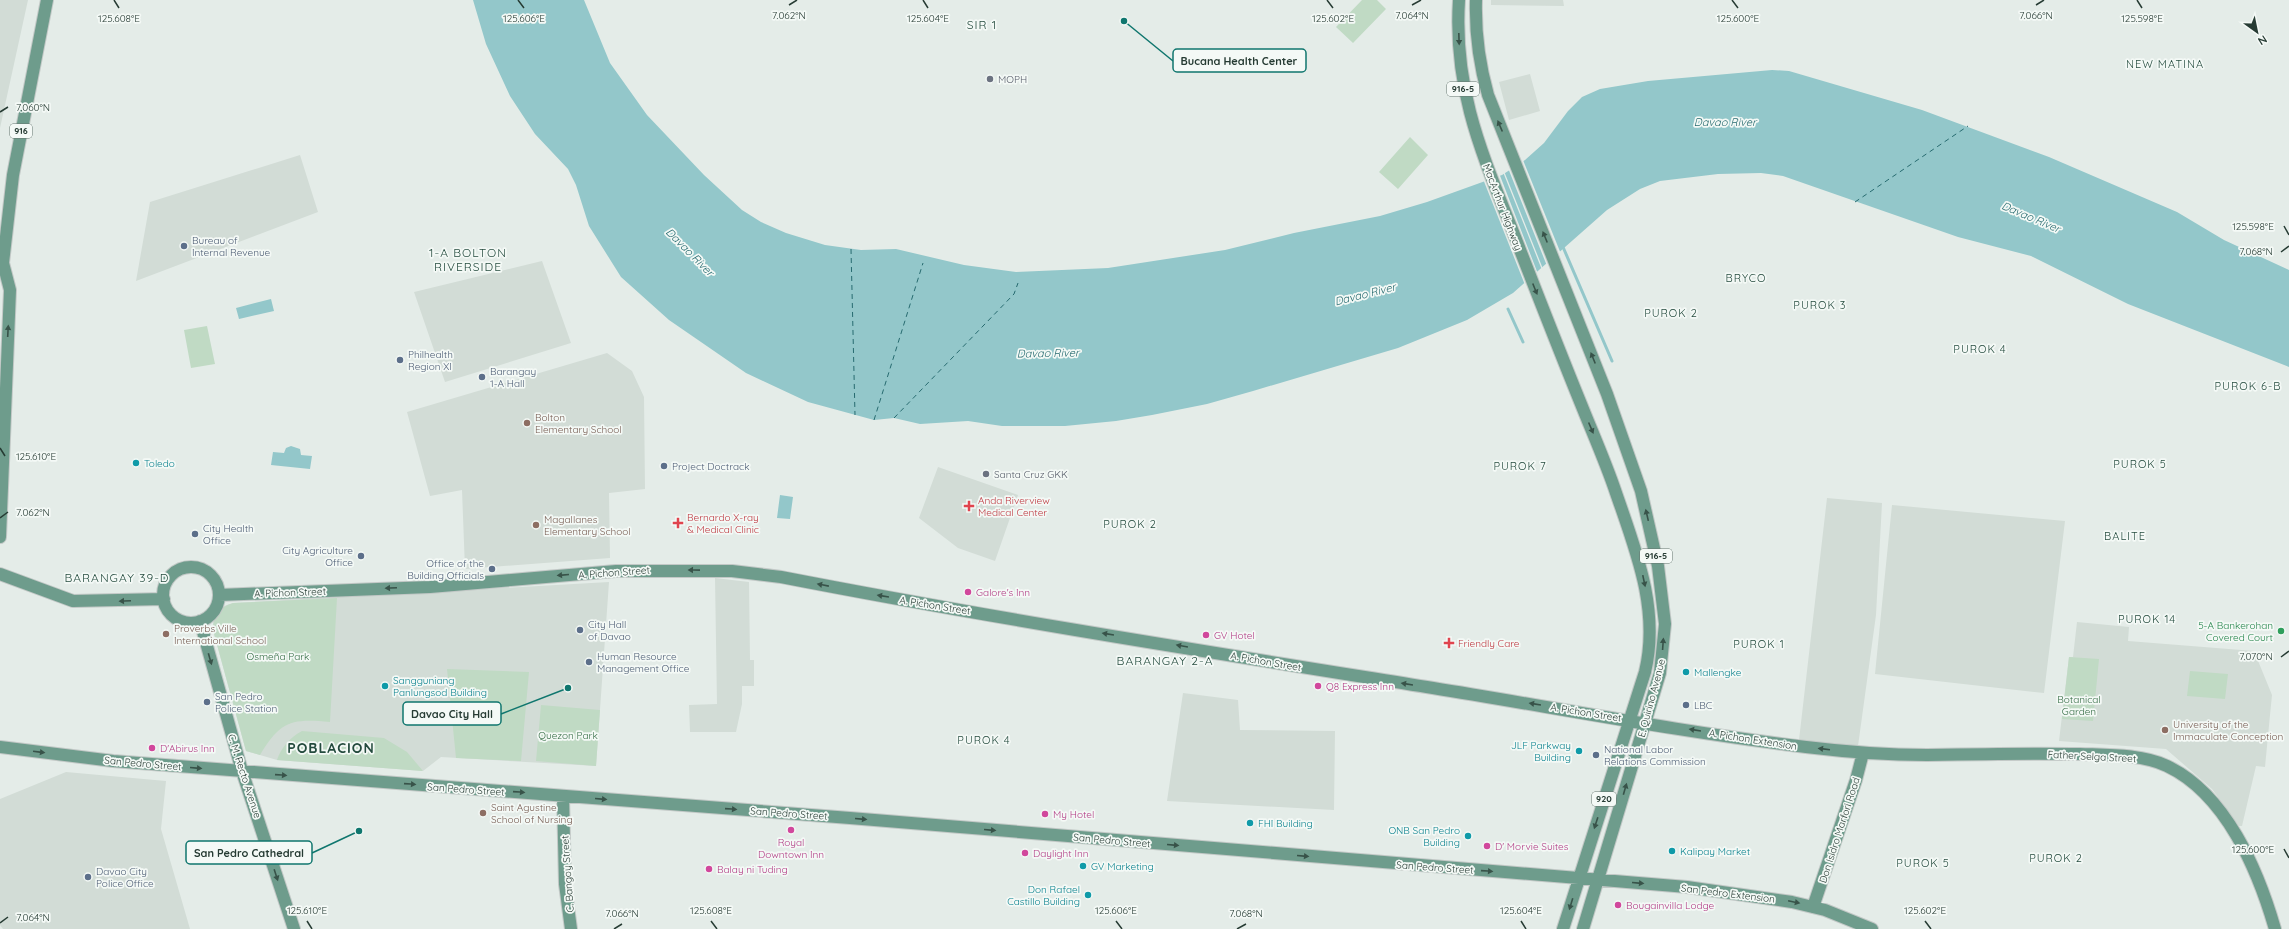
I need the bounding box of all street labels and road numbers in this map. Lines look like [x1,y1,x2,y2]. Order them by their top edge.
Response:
road number: 916-5 [1447,82,1479,96]
road number: 916 [10,124,32,138]
street label: MacArthur Highway [1480,162,1525,252]
road number: 916-5 [1640,549,1672,563]
street label: A. Pichon Street [578,563,651,581]
street label: A. Pichon Street [254,585,327,600]
street label: A. Pichon Street [898,593,972,618]
street label: A. Pichon Street [1229,649,1303,674]
street label: E. Quirino Avenue [1635,657,1668,739]
street label: A. Pichon Street [1549,700,1623,725]
street label: A. Pichon Extension [1708,726,1798,753]
street label: C. M. Recto Avenue [225,732,264,820]
street label: Father Selga Street [2047,748,2137,765]
street label: San Pedro Street [104,754,183,773]
street label: Don Isidro Marfori Road [1816,776,1863,885]
street label: San Pedro Street [427,780,506,799]
road number: 920 [1592,792,1616,806]
street label: San Pedro Street [750,804,829,823]
street label: San Pedro Street [1073,831,1152,850]
street label: C. Bangoy Street [558,834,577,913]
street label: San Pedro Street [1396,858,1475,877]
street label: San Pedro Extension [1680,881,1776,906]

